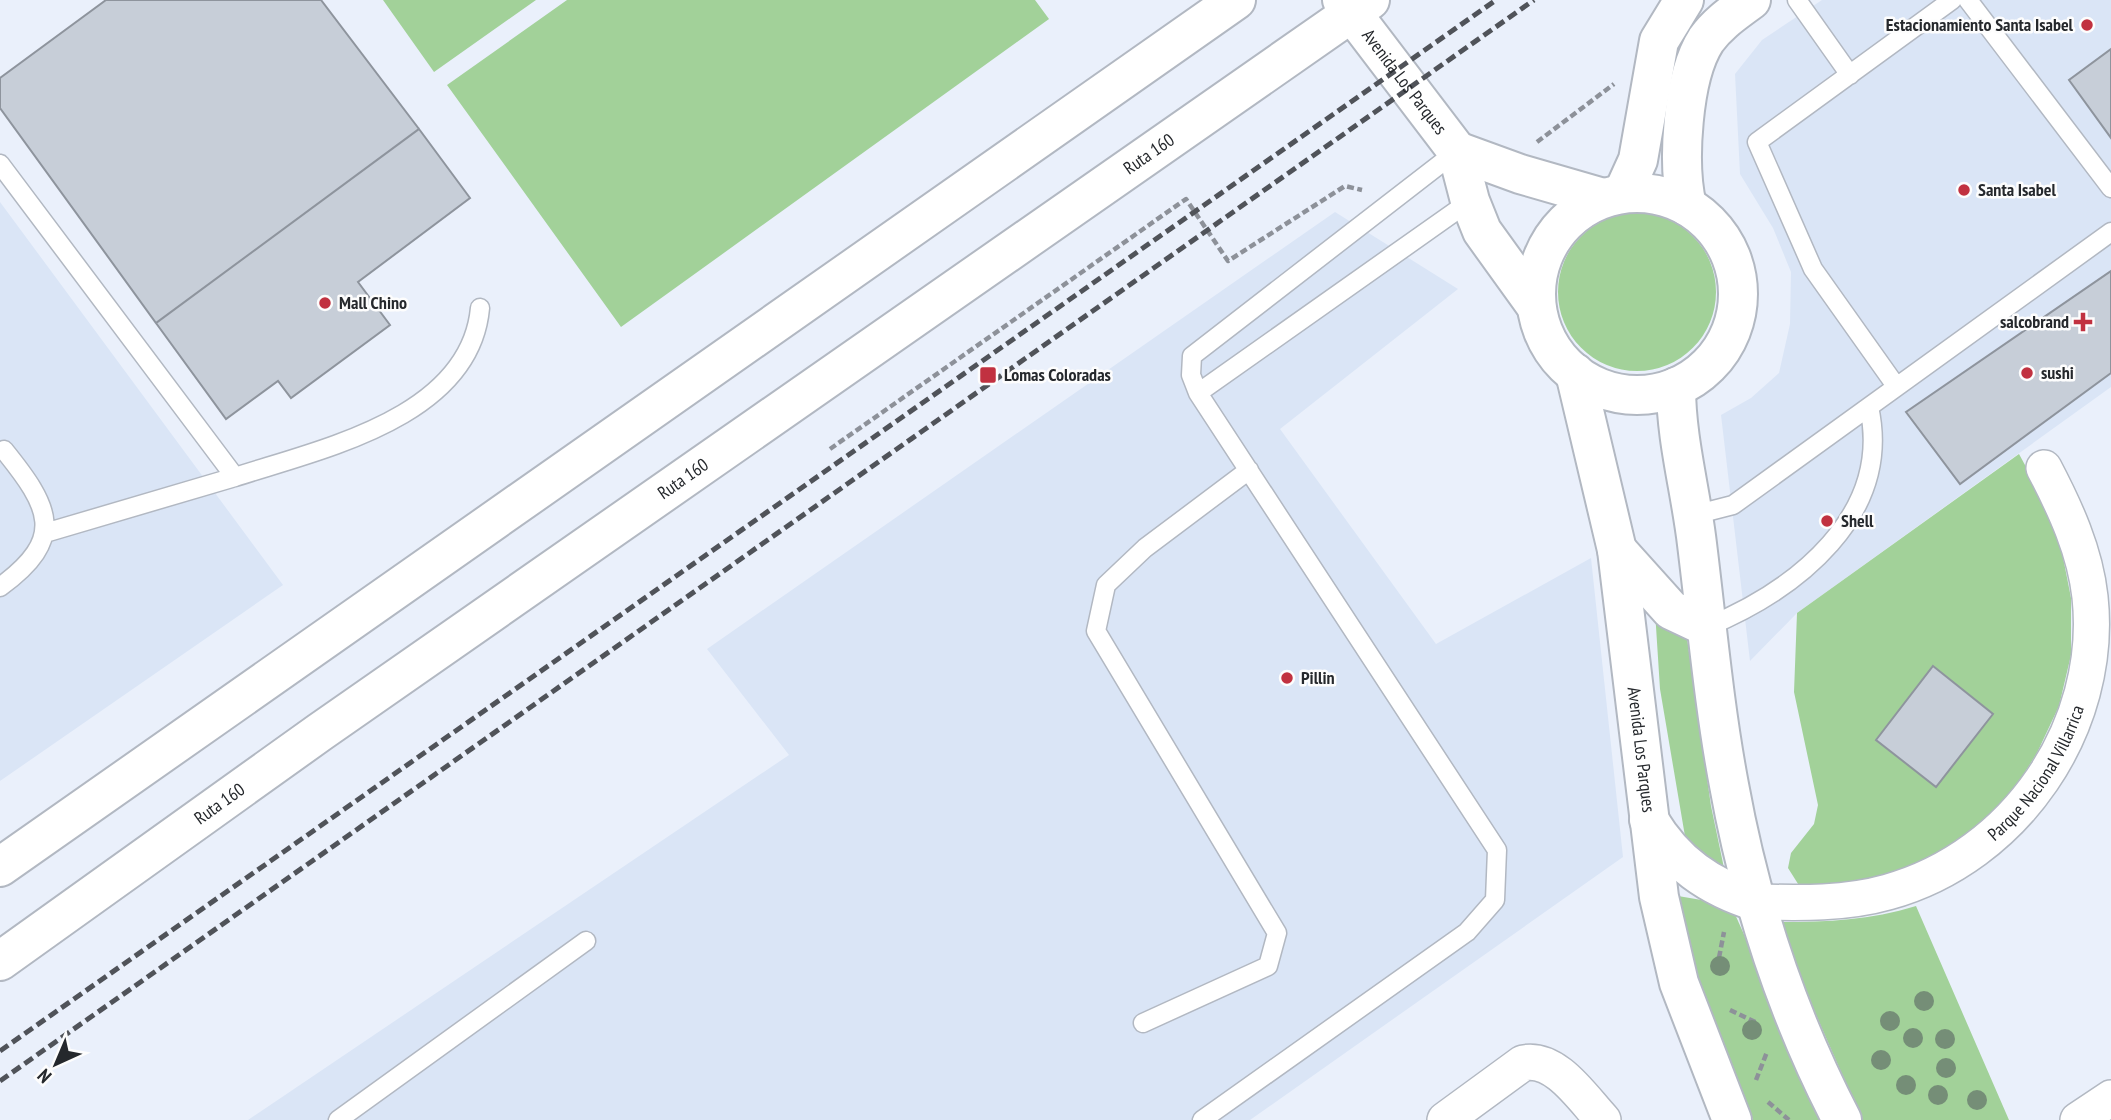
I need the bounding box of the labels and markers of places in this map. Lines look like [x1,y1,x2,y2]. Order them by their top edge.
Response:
place label: Estacionamiento Santa Isabel [1886,13,2074,36]
marker: Estacionamiento Santa Isabel [2079,17,2095,33]
place label: Santa Isabel [1978,178,2056,201]
marker: Santa Isabel [1956,182,1972,198]
place label: Mall Chino [339,291,407,314]
marker: Mall Chino [317,295,333,311]
place label: salcobrand [2000,310,2069,333]
marker: salcobrand [2075,314,2091,330]
place label: sushi [2041,361,2074,384]
place label: Lomas Coloradas [1004,363,1111,386]
marker: Lomas Coloradas [978,365,998,385]
marker: sushi [2019,365,2035,381]
place label: Shell [1841,509,1874,532]
marker: Shell [1819,513,1835,529]
place label: Pillin [1301,666,1335,689]
marker: Pillin [1279,670,1295,686]

